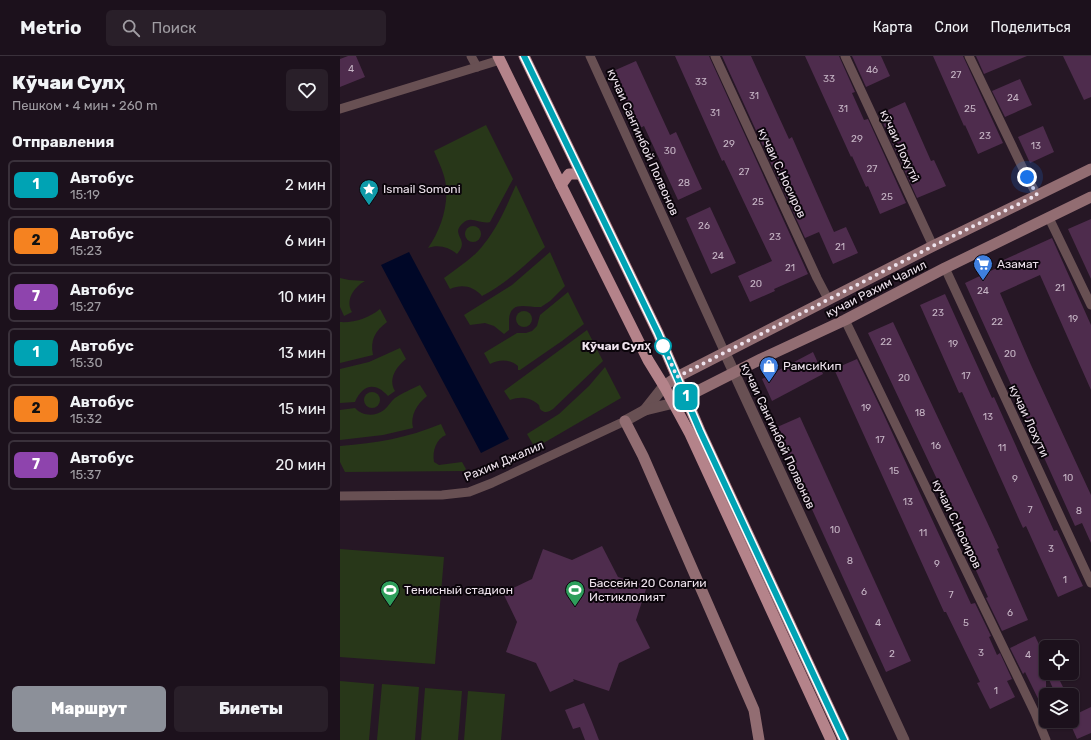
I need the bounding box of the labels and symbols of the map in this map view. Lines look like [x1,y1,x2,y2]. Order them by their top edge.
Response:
house number: 4 [348,63,354,75]
house number: 46 [866,64,878,76]
street label: кучаи Сангинбой Полвонов [604,66,682,218]
house number: 27 [951,69,962,81]
house number: 33 [823,73,835,85]
house number: 33 [695,76,707,88]
house number: 31 [749,90,759,102]
house number: 24 [1007,92,1019,104]
house number: 31 [838,103,848,115]
house number: 25 [964,103,976,115]
house number: 31 [710,107,720,119]
street label: кӯчаи Лохутӣ [877,108,923,184]
street label: кучаи С.Носиров [755,126,809,220]
house number: 23 [979,130,991,142]
house number: 29 [851,133,863,145]
house number: 29 [723,138,735,150]
house number: 13 [1031,140,1041,152]
house number: 30 [664,145,676,157]
house number: 27 [867,163,878,175]
house number: 27 [739,166,750,178]
your location [1017,167,1037,187]
house number: 28 [678,177,690,189]
place icon: Ismail Somoni [358,178,380,206]
place label: Ismail Somoni [383,182,461,196]
house number: 25 [881,191,893,203]
house number: 25 [752,196,764,208]
house number: 26 [698,220,710,232]
house number: 23 [769,231,781,243]
house number: 21 [835,241,845,253]
house number: 24 [712,250,724,262]
supermarket icon: Азамат [972,253,994,281]
street label: кучаи Рахим Чалил [823,257,929,321]
place label: Азамат [997,257,1039,271]
house number: 21 [785,262,795,274]
house number: 20 [750,278,762,290]
house number: 21 [1055,282,1065,294]
house number: 24 [977,285,989,297]
house number: 23 [932,307,944,319]
house number: 19 [1068,313,1078,325]
house number: 22 [991,316,1003,328]
house number: 22 [880,336,892,348]
marker: Кӯчаи Сулҳ [654,337,672,355]
house number: 19 [948,338,958,350]
place label: Кӯчаи Сулҳ [582,339,651,353]
house number: 20 [1004,348,1016,360]
shop icon: РамсиКип [758,355,780,383]
place label: РамсиКип [783,359,842,373]
street label: кучаи Сангинбой Полвонов [738,361,818,511]
house number: 17 [961,370,971,382]
house number: 20 [898,372,910,384]
street label: кучаи Лохути [1006,383,1052,459]
line badge: 1 [673,384,699,410]
house number: 19 [861,402,871,414]
house number: 18 [915,407,925,419]
house number: 13 [983,411,993,423]
house number: 17 [875,434,885,446]
street label: Рахим Джалил [462,438,546,484]
house number: 16 [931,440,941,452]
house number: 11 [998,442,1006,454]
house number: 15 [889,465,899,477]
house number: 10 [1063,472,1073,484]
house number: 9 [1012,473,1018,485]
street label: кучаи С.Носиров [929,477,985,571]
house number: 13 [903,496,913,508]
house number: 7 [1027,504,1033,516]
house number: 8 [1076,505,1082,517]
house number: 10 [830,524,840,536]
house number: 11 [919,527,927,539]
house number: 3 [1048,543,1054,555]
house number: 8 [847,555,853,567]
house number: 9 [934,558,940,570]
house number: 1 [1063,574,1067,586]
place label: Бассейн 20 Солагии Истиклолият [589,576,707,604]
sports icon: Тенисный стадион [379,579,401,607]
sports icon: Бассейн 20 Солагии Истиклолият [564,579,586,607]
place label: Тенисный стадион [404,583,513,597]
house number: 6 [861,586,867,598]
house number: 7 [948,589,954,601]
house number: 6 [1007,607,1013,619]
house number: 4 [875,617,881,629]
house number: 5 [963,617,969,629]
house number: 3 [978,647,984,659]
house number: 2 [889,648,895,660]
house number: 4 [1025,649,1031,661]
house number: 1 [994,685,998,697]

